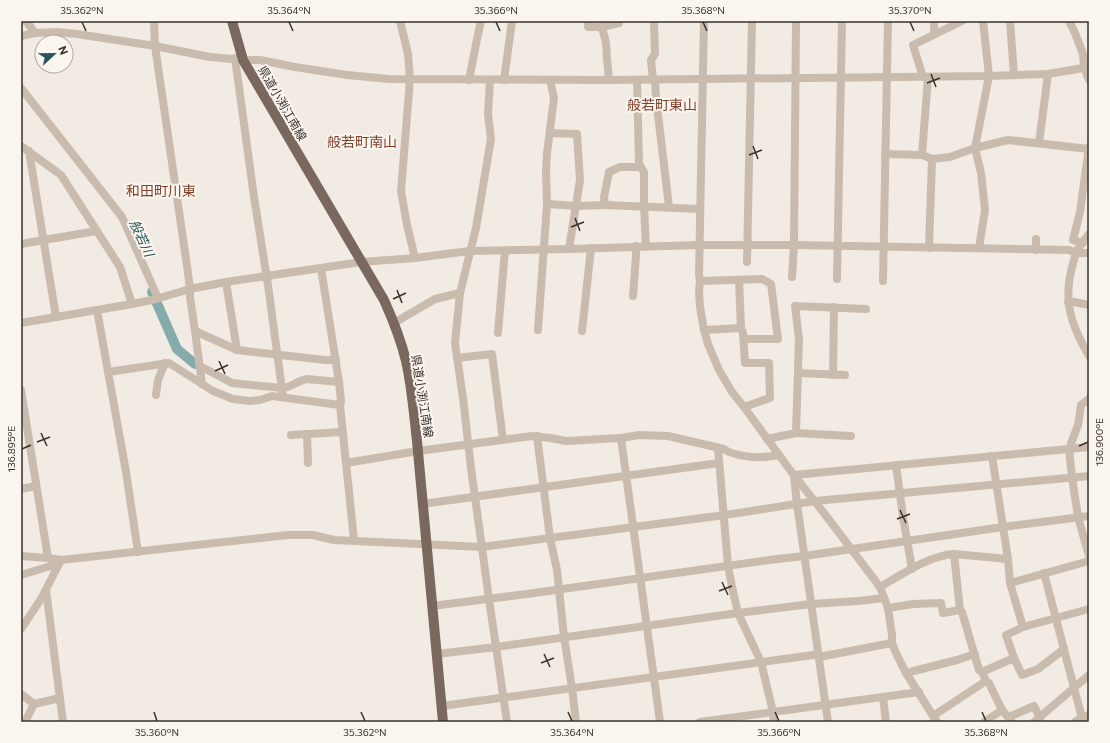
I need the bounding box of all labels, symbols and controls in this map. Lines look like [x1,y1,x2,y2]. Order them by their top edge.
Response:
text: 35.362°N [60,4,104,16]
text: 35.364°N [267,4,311,16]
text: 35.366°N [474,4,518,16]
text: 35.368°N [681,4,725,16]
text: 35.370°N [888,4,932,16]
north arrow [34,34,74,74]
text: N [56,44,71,56]
street label: 県道小渕江南線 [256,63,310,143]
district label: 般若町東山 [627,96,697,113]
district label: 般若町南山 [327,133,397,150]
district label: 和田町川東 [126,182,196,199]
water label: 般若川 [127,217,158,261]
street label: 県道小渕江南線 [410,353,436,439]
text: 136.900°E [1093,418,1105,466]
text: 136.895°E [5,426,17,472]
text: 35.360°N [135,726,179,738]
text: 35.362°N [343,726,387,738]
text: 35.364°N [550,726,594,738]
text: 35.366°N [757,726,801,738]
text: 35.368°N [964,726,1008,738]

